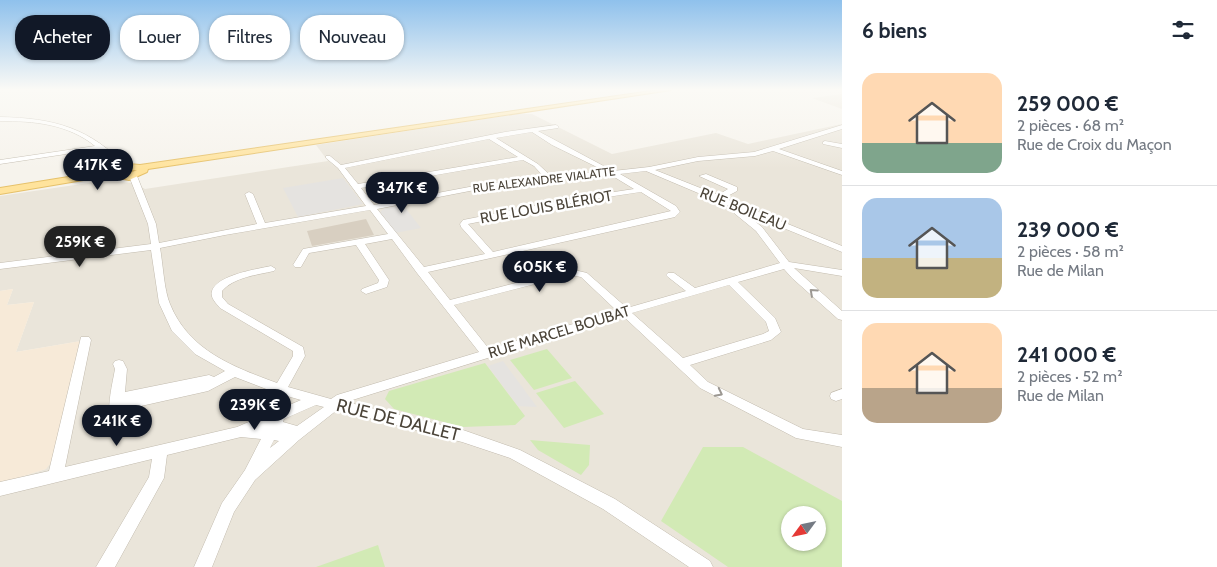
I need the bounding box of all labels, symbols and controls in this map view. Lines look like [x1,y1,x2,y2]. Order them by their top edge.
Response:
chip: Acheter [15,15,110,60]
chip: Louer [120,15,199,60]
chip: Filtres [209,15,290,60]
chip: Nouveau [300,15,404,60]
icon: filters [1169,16,1197,44]
text: 6 biens [862,18,927,43]
text: 259 000 € [1017,91,1119,116]
icon: home [902,93,962,153]
text: 2 pièces · 68 m² [1017,116,1124,135]
text: Rue de Croix du Maçon [1017,135,1172,154]
pin: 417K € [57,148,139,191]
text: 417K € [74,155,122,174]
street label: RUE ALEXANDRE VIALATTE [472,163,616,196]
pin: 347K € [361,172,443,214]
text: 347K € [377,178,427,197]
street label: RUE BOILEAU [697,183,789,235]
street label: RUE LOUIS BLÉRIOT [478,186,614,227]
text: 239 000 € [1017,217,1119,242]
icon: home [902,218,962,278]
pin: 259K € [39,226,121,268]
text: 259K € [55,232,105,251]
text: 2 pièces · 58 m² [1017,242,1124,261]
pin: 605K € [499,250,581,293]
text: 605K € [514,257,566,276]
text: Rue de Milan [1017,261,1104,280]
one-way arrow [810,289,819,298]
street label: RUE MARCEL BOUBAT [486,302,632,362]
text: 241 000 € [1017,342,1116,367]
icon: home [902,343,962,403]
text: 2 pièces · 52 m² [1017,367,1122,386]
text: Rue de Milan [1017,386,1104,405]
one-way arrow [714,387,723,397]
pin: 239K € [214,388,296,431]
street label: RUE DE DALLET [334,394,462,446]
text: 239K € [230,395,280,414]
pin: 241K € [76,404,158,447]
text: 241K € [93,411,141,430]
north arrow [781,506,826,551]
map controls [781,506,826,551]

